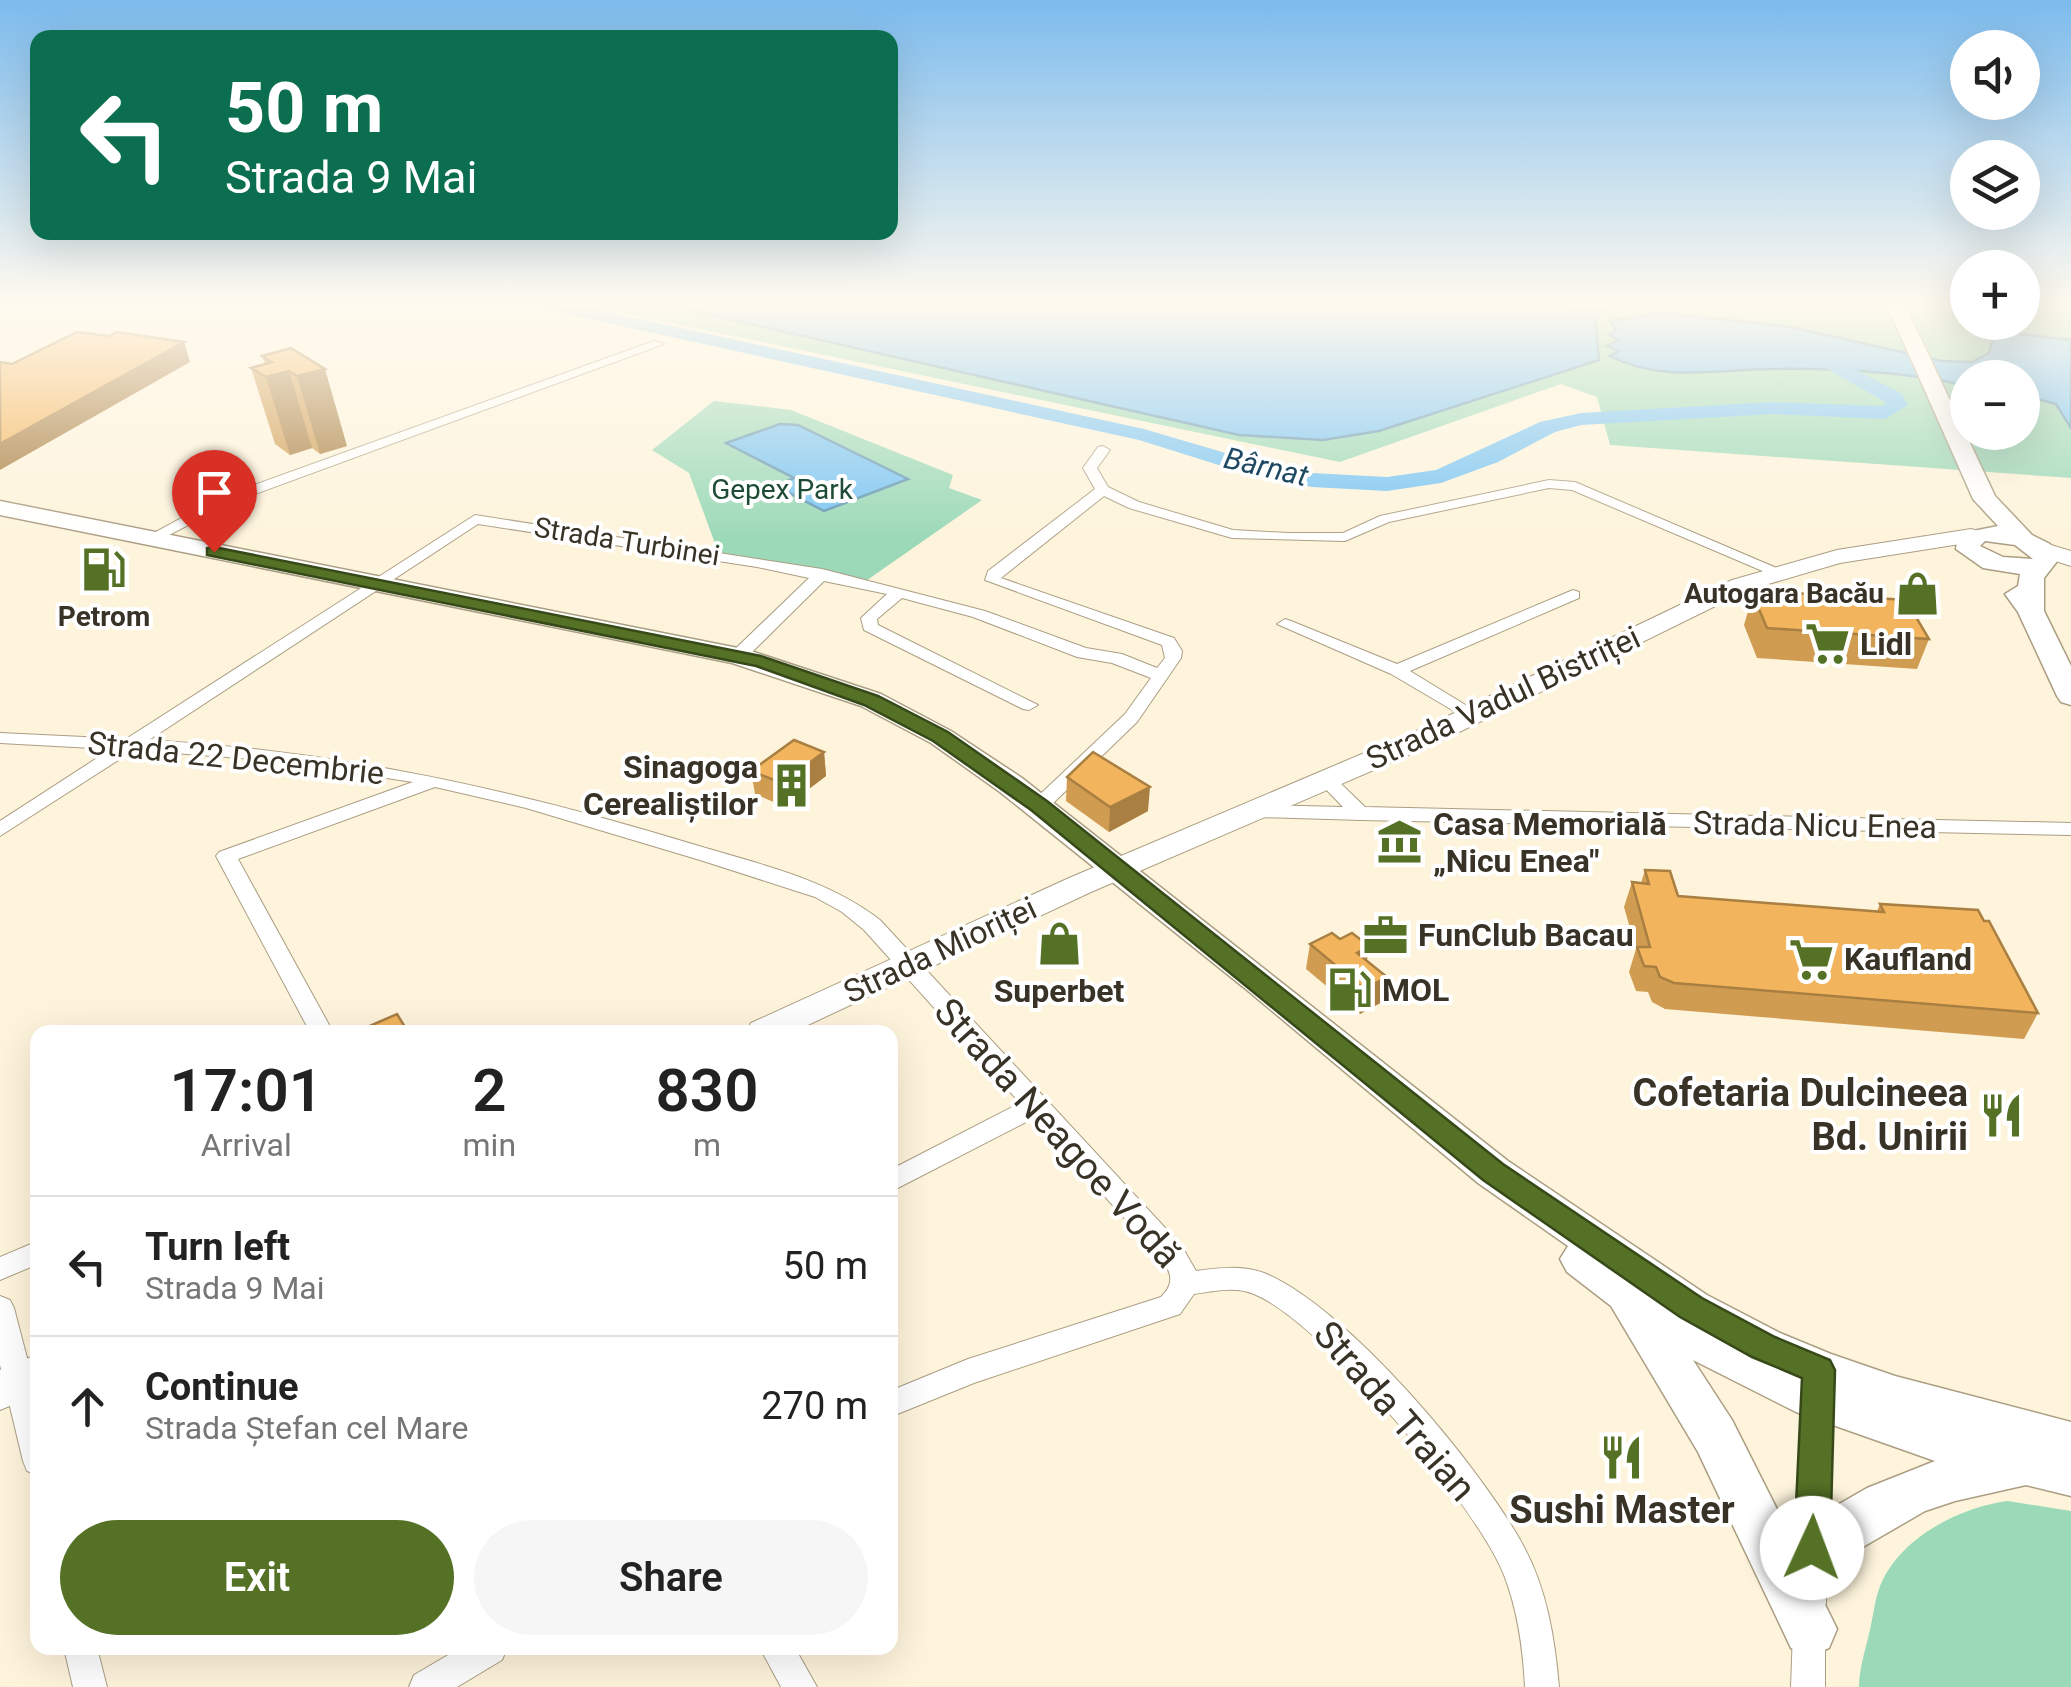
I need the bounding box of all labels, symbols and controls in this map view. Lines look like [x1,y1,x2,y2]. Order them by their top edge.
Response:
map controls [1950,30,2040,450]
button: sound [1950,30,2040,120]
text: 50 m [225,67,383,149]
icon: left [60,70,190,200]
button: layers [1950,140,2040,230]
text: Strada 9 Mai [225,151,477,204]
button: + [1950,250,2040,340]
button: − [1950,360,2040,450]
water label: Bârnat [1221,440,1312,493]
pin [172,450,257,553]
icon: arrive [187,465,242,520]
park label: Gepex Park [711,473,854,506]
street label: Strada Turbinei [532,511,722,572]
fuel station icon: Petrom [80,546,128,594]
shop icon: Autogara Bacău [1893,569,1941,617]
place label: Autogara Bacău [1684,577,1884,610]
place label: Petrom [58,600,150,633]
street label: Strada Vadul Bistriței [1360,618,1646,778]
supermarket icon: Lidl [1803,620,1851,668]
place label: Lidl [1860,625,1912,663]
street label: Strada 22 Decembrie [86,724,386,792]
place label: Sinagoga Cerealiștilor [583,748,758,823]
building icon: Sinagoga Cerealiștilor [767,761,815,809]
street label: Strada Nicu Enea [1693,804,1937,846]
place label: Casa Memorială „Nicu Enea" [1433,805,1667,880]
museum icon: Casa Memorială „Nicu Enea" [1376,818,1424,866]
street label: Strada Mioriței [838,889,1042,1011]
office icon: FunClub Bacau [1361,911,1409,959]
place label: FunClub Bacau [1418,916,1634,954]
shop icon: Superbet [1035,919,1083,967]
supermarket icon: Kaufland [1787,935,1835,983]
place label: Kaufland [1844,940,1972,978]
fuel station icon: MOL [1325,966,1373,1014]
place label: MOL [1382,971,1449,1009]
place label: Superbet [994,972,1125,1010]
street label: Strada Neagoe Vodă [926,989,1190,1277]
text: 17:01 [170,1055,323,1126]
text: 2 [472,1055,506,1126]
text: 830 [656,1055,758,1126]
place label: Cofetaria Dulcineea Bd. Unirii [1632,1071,1968,1159]
restaurant icon: Cofetaria Dulcineea Bd. Unirii [1977,1091,2025,1139]
text: Arrival [201,1126,292,1164]
text: min [463,1126,516,1164]
text: m [693,1126,721,1164]
text: Turn left [145,1225,290,1269]
icon: left [60,1239,115,1294]
text: 50 m [783,1244,868,1288]
text: Strada 9 Mai [145,1269,325,1307]
street label: Strada Traian [1305,1312,1485,1510]
text: Continue [145,1365,299,1409]
icon: ahead [60,1379,115,1434]
text: 270 m [761,1384,868,1428]
text: Strada Ștefan cel Mare [145,1409,468,1447]
restaurant icon: Sushi Master [1598,1434,1646,1482]
place label: Sushi Master [1509,1488,1735,1532]
position arrow [1760,1496,1864,1600]
button: Exit [60,1520,454,1635]
button: Share [474,1520,868,1635]

